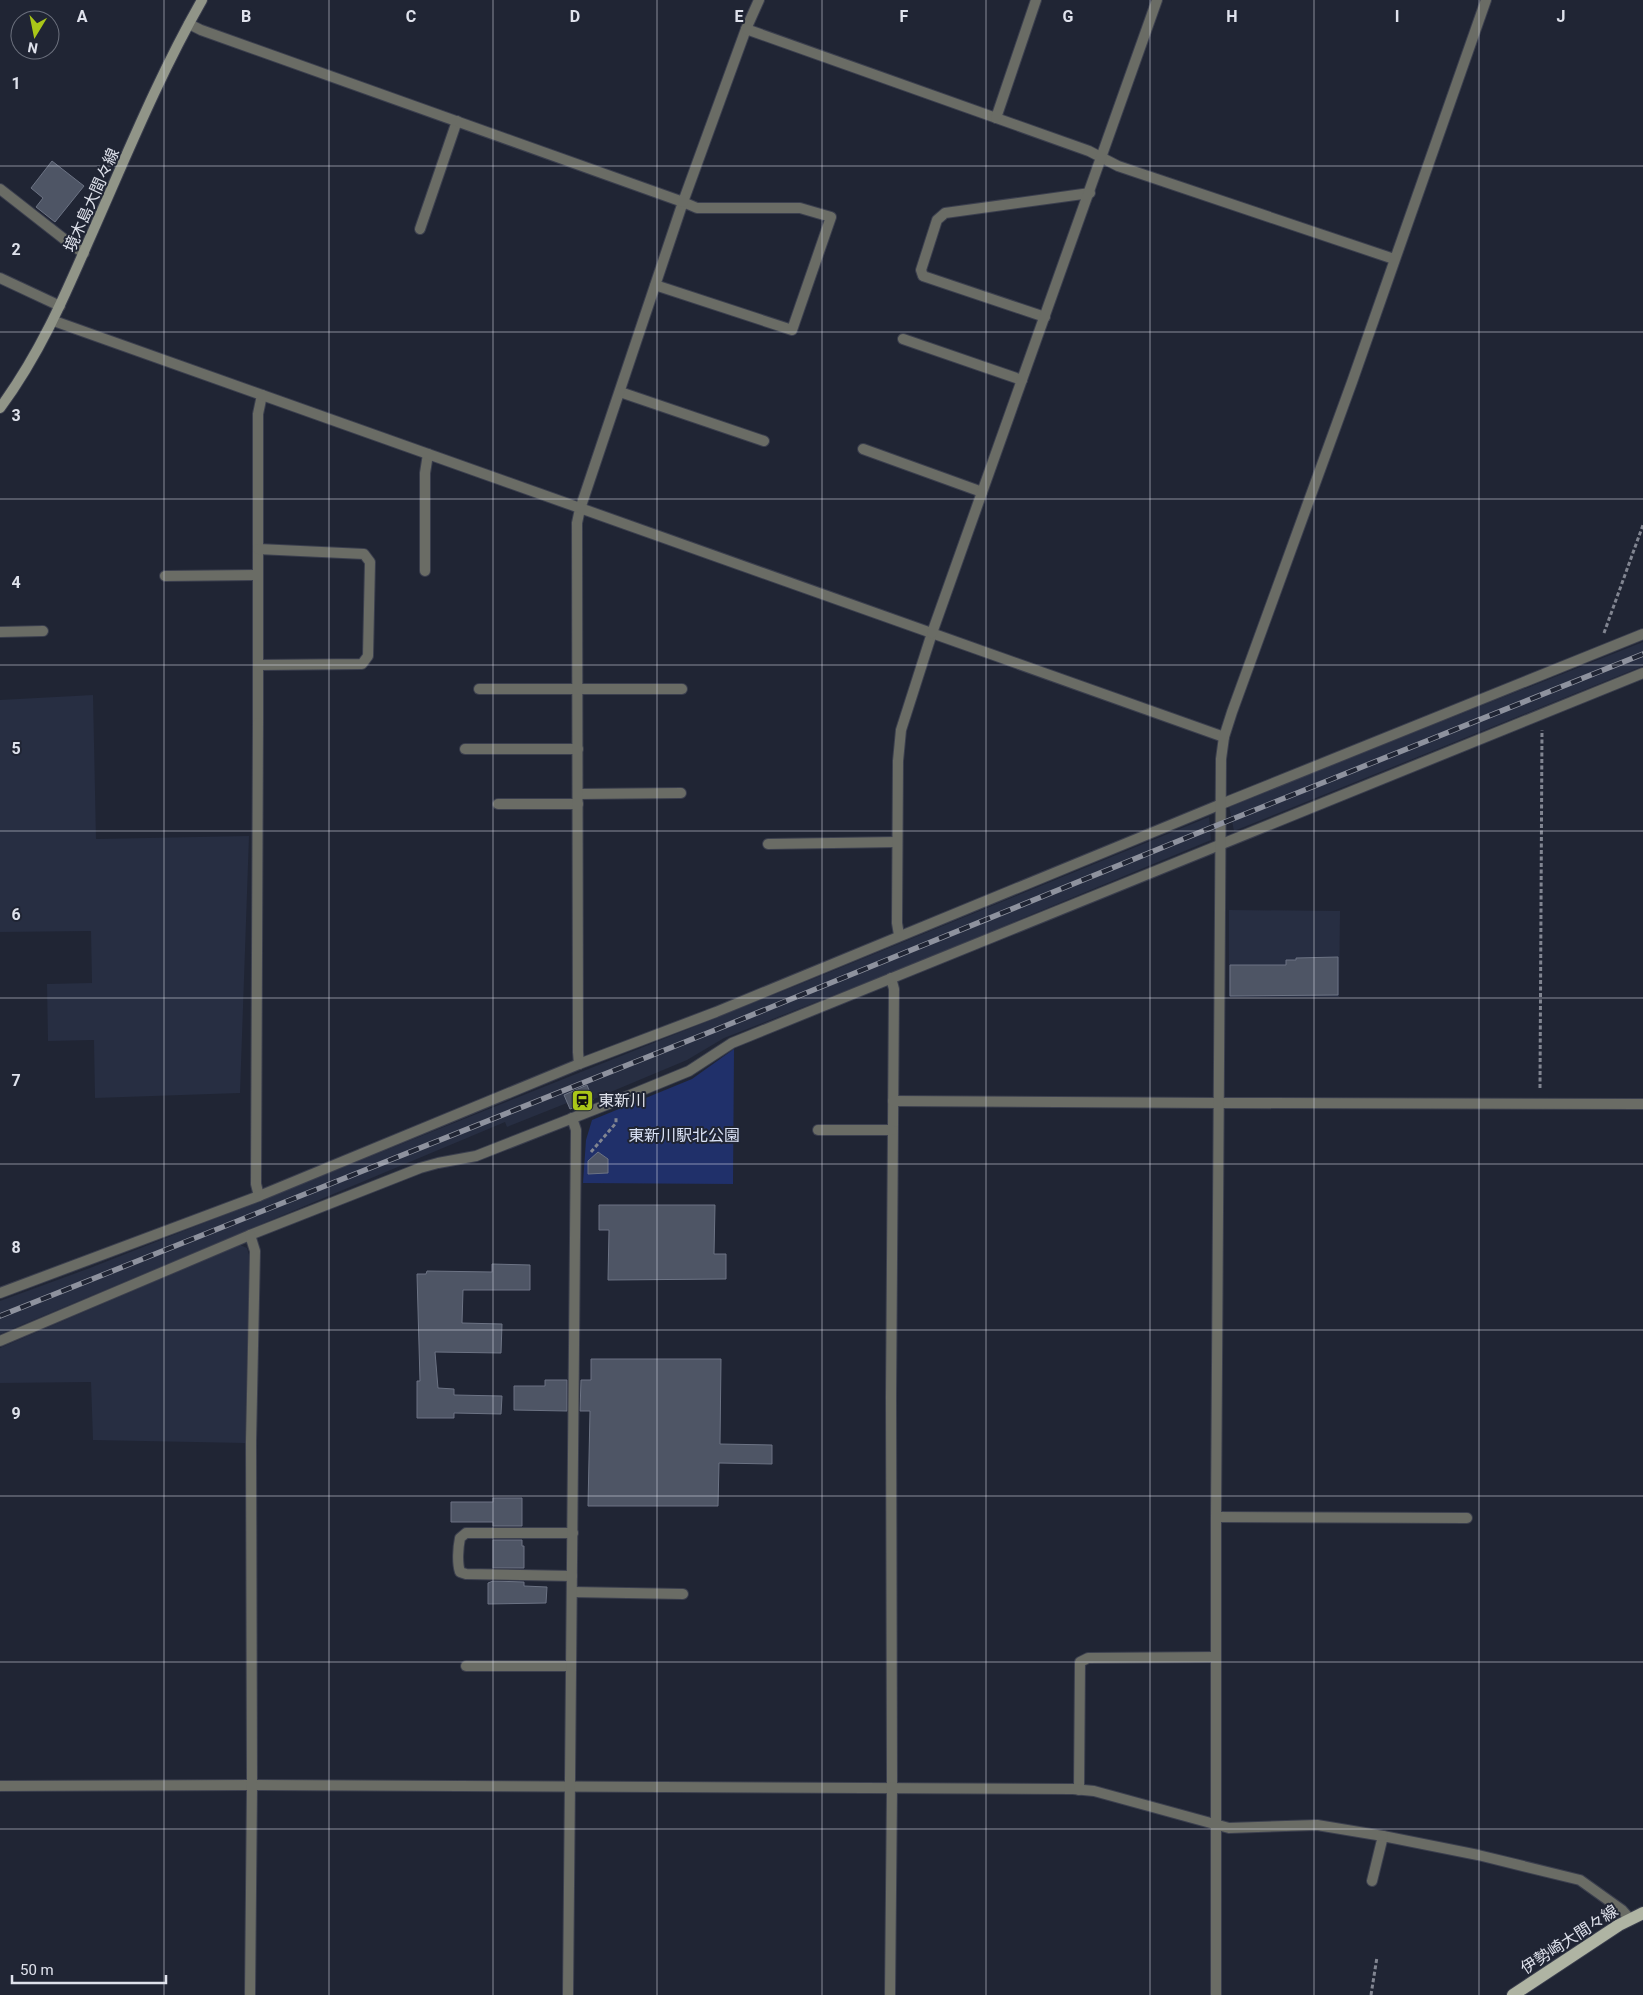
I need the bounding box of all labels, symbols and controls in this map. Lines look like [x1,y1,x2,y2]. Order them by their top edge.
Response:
text: A [77,7,88,26]
text: B [241,7,251,26]
text: C [406,7,416,26]
text: D [570,7,580,26]
text: E [735,7,744,26]
text: F [900,7,909,26]
text: G [1063,7,1074,26]
text: H [1226,7,1238,26]
text: I [1395,7,1399,26]
text: J [1557,7,1565,26]
north arrow [10,10,60,60]
text: N [26,39,39,57]
text: 1 [11,74,21,93]
street label: 境木島大間々線 [60,145,123,255]
text: 2 [11,240,21,259]
text: 3 [11,406,21,425]
text: 4 [11,573,21,592]
text: 5 [11,739,21,758]
text: 6 [11,905,21,924]
text: 7 [11,1071,21,1090]
station icon: 東新川 [570,1088,594,1112]
place label: 東新川 [598,1091,646,1110]
park label: 東新川駅北公園 [628,1126,740,1145]
text: 8 [11,1238,21,1257]
text: 9 [11,1404,21,1423]
street label: 伊勢崎大間々線 [1517,1901,1621,1978]
scale bar [12,1952,166,1984]
text: 50 m [20,1961,54,1979]

